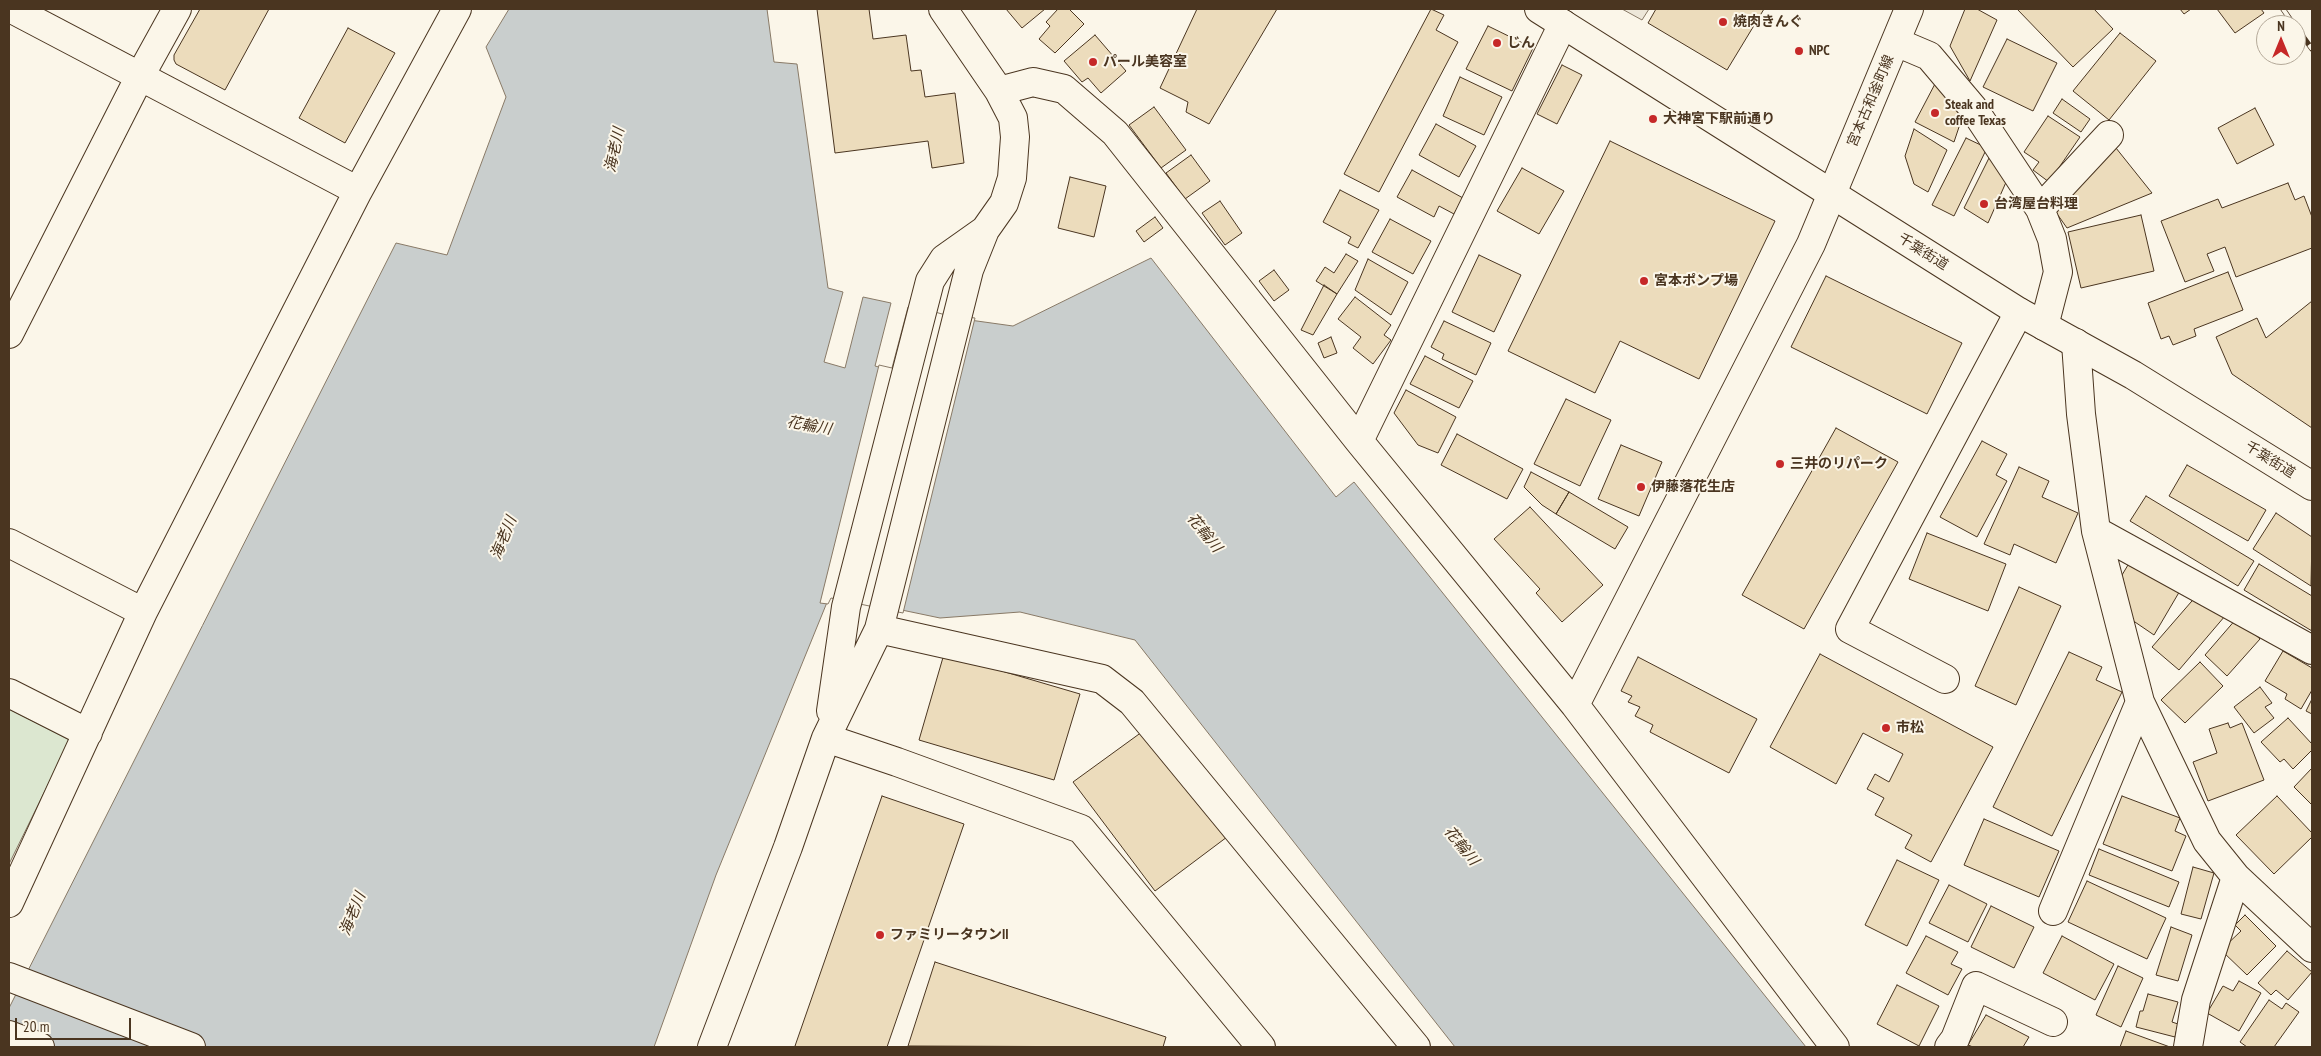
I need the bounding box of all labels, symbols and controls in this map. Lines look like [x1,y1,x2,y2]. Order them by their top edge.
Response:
place label: 焼肉きんぐ [1733,14,1803,30]
north arrow [2256,15,2306,65]
marker: 焼肉きんぐ [1717,16,1729,28]
text: N [2277,17,2285,35]
place label: じん [1507,35,1535,51]
marker: じん [1491,37,1503,49]
place label: NPC [1809,43,1830,59]
marker: NPC [1793,45,1805,57]
street label: 宮本古和釜町線 [1844,53,1898,149]
place label: パール美容室 [1103,54,1187,70]
marker: パール美容室 [1087,56,1099,68]
place label: Steak and coffee Texas [1945,97,2006,130]
marker: Steak and coffee Texas [1929,107,1941,119]
place label: 大神宮下駅前通り [1663,111,1775,127]
marker: 大神宮下駅前通り [1647,113,1659,125]
water label: 海老川 [602,126,628,174]
place label: 台湾屋台料理 [1994,196,2078,212]
marker: 台湾屋台料理 [1978,198,1990,210]
street label: 千葉街道 [1895,230,1951,274]
place label: 宮本ポンプ場 [1654,273,1738,289]
marker: 宮本ポンプ場 [1638,275,1650,287]
water label: 花輪川 [785,413,833,439]
street label: 千葉街道 [2242,438,2298,482]
place label: 三井のリパーク [1790,456,1888,472]
marker: 三井のリパーク [1774,458,1786,470]
place label: 伊藤落花生店 [1651,479,1735,495]
marker: 伊藤落花生店 [1635,481,1647,493]
water label: 花輪川 [1183,510,1225,556]
water label: 海老川 [487,514,521,562]
place label: 市松 [1896,720,1924,736]
marker: 市松 [1880,722,1892,734]
water label: 花輪川 [1440,823,1482,869]
water label: 海老川 [336,890,370,938]
place label: ファミリータウンII [890,927,1009,943]
marker: ファミリータウンII [874,929,886,941]
scale bar [18,1008,134,1040]
text: 20 m [23,1017,49,1036]

